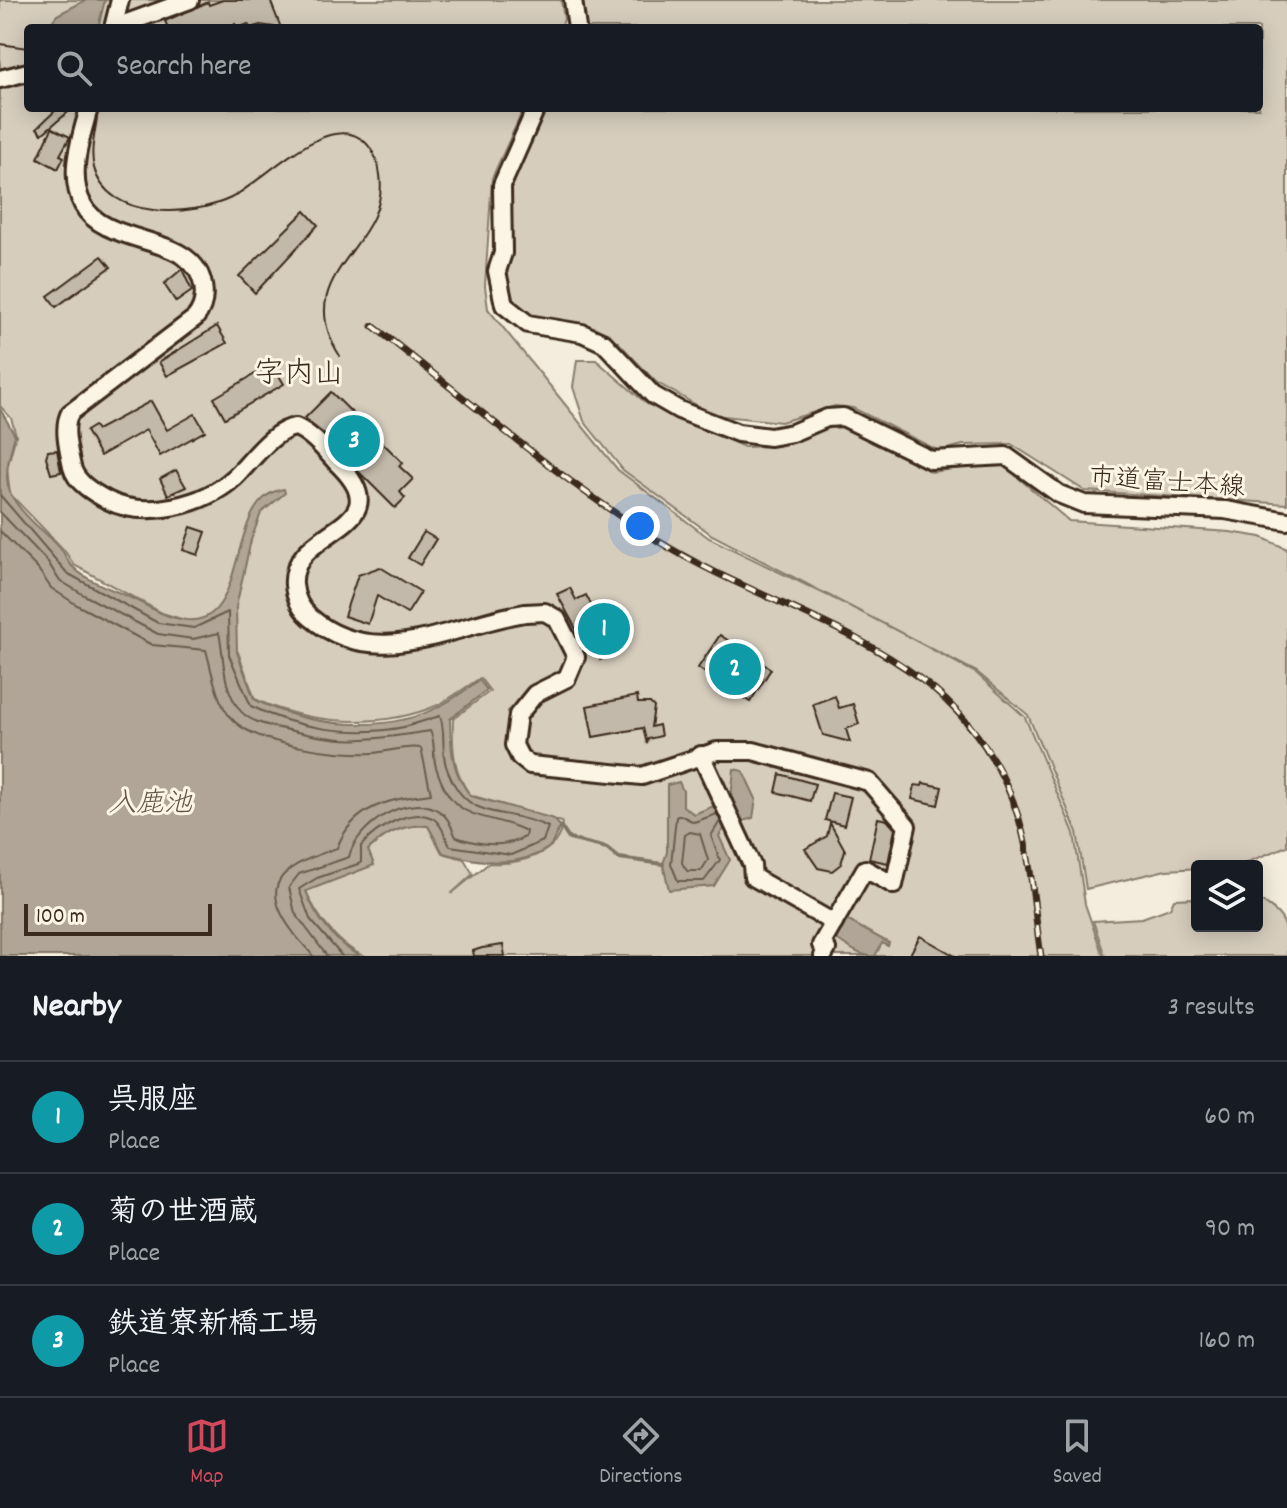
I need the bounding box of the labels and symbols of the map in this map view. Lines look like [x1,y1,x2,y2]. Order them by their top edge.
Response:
district label: 字内山 [254,355,344,398]
pin: 3 [328,411,380,471]
street label: 市道富士本線 [1088,460,1246,508]
your location [620,506,660,546]
pin: 1 [578,599,630,659]
pin: 2 [709,639,761,699]
water label: 入鹿池 [108,786,193,826]
scale bar [24,900,212,936]

